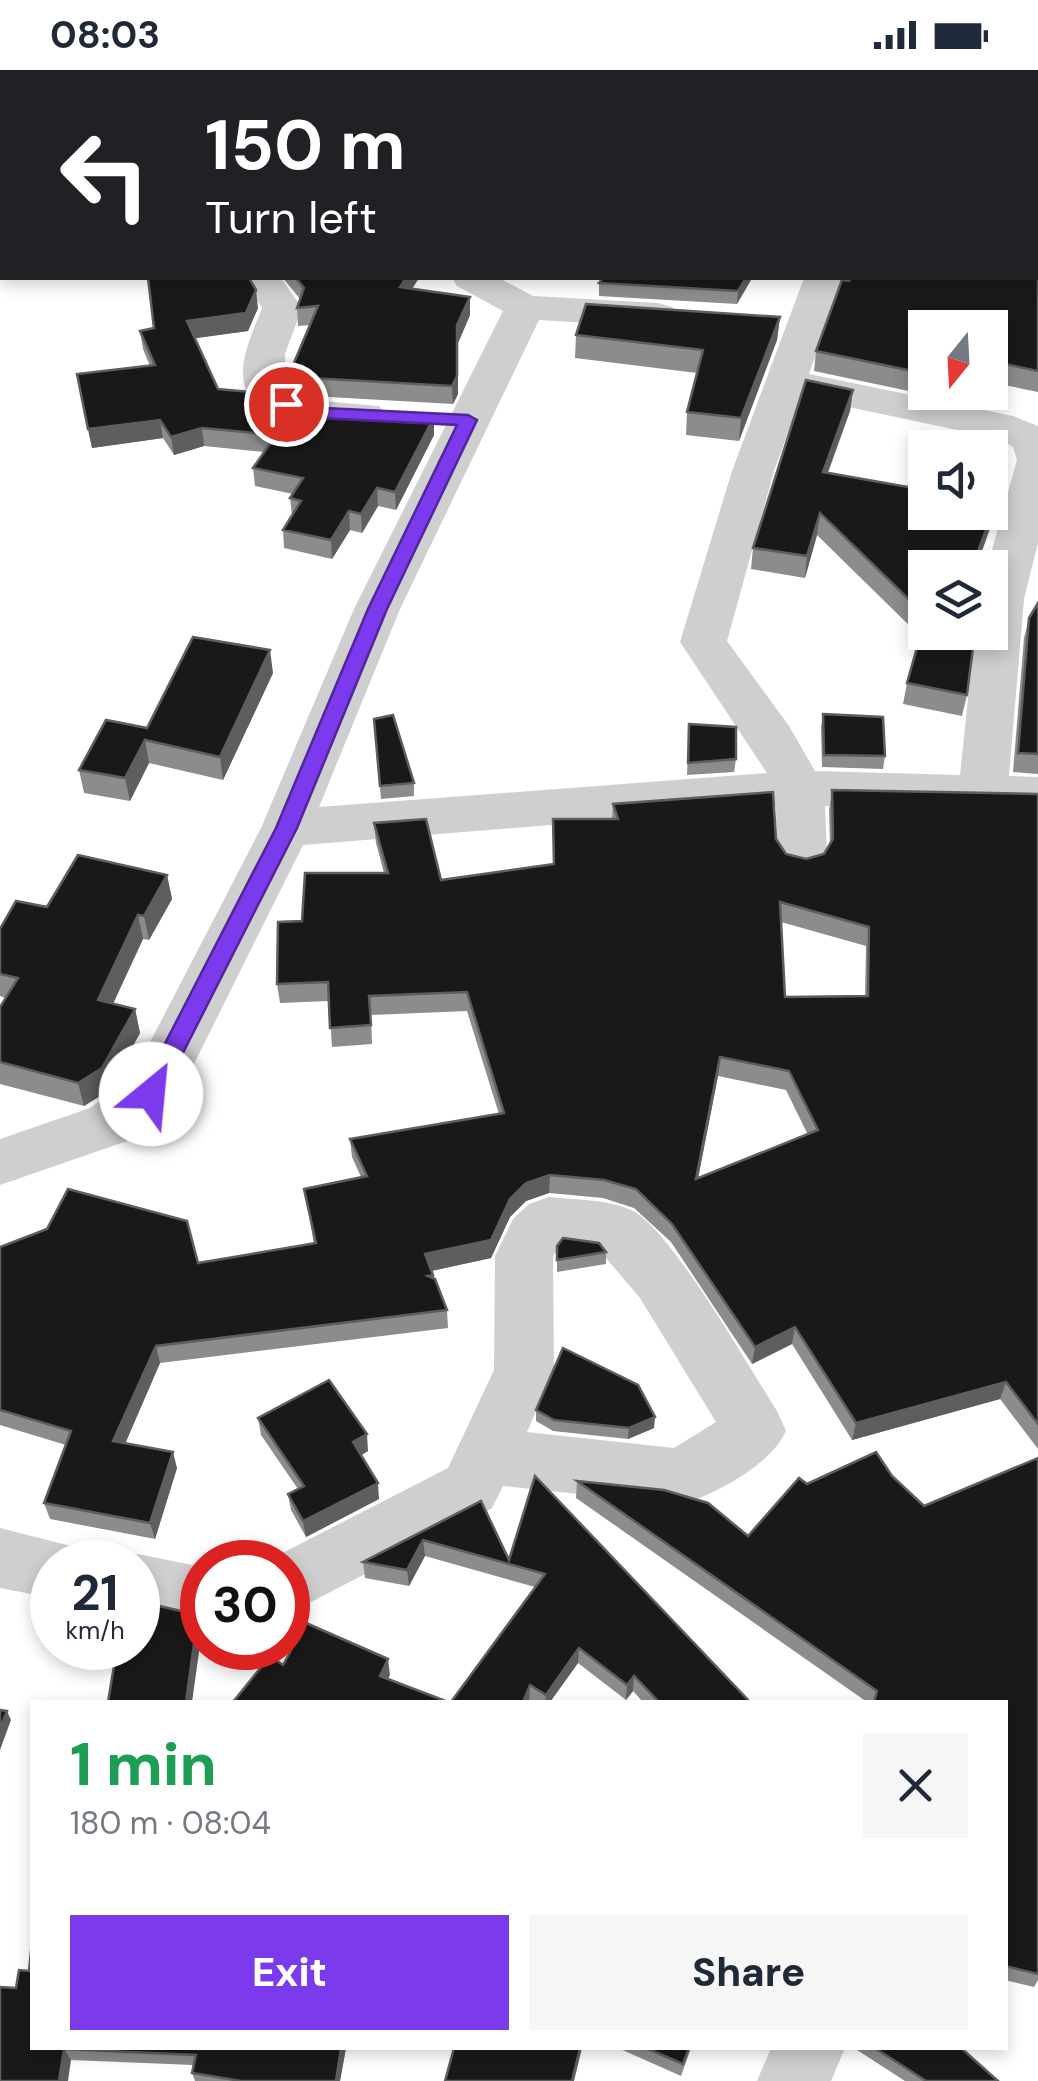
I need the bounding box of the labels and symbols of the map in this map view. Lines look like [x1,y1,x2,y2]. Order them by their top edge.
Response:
north arrow [908,310,1008,410]
pin [244,362,329,447]
position arrow [99,1042,203,1146]
speed limit sign: 30 [180,1540,310,1670]

